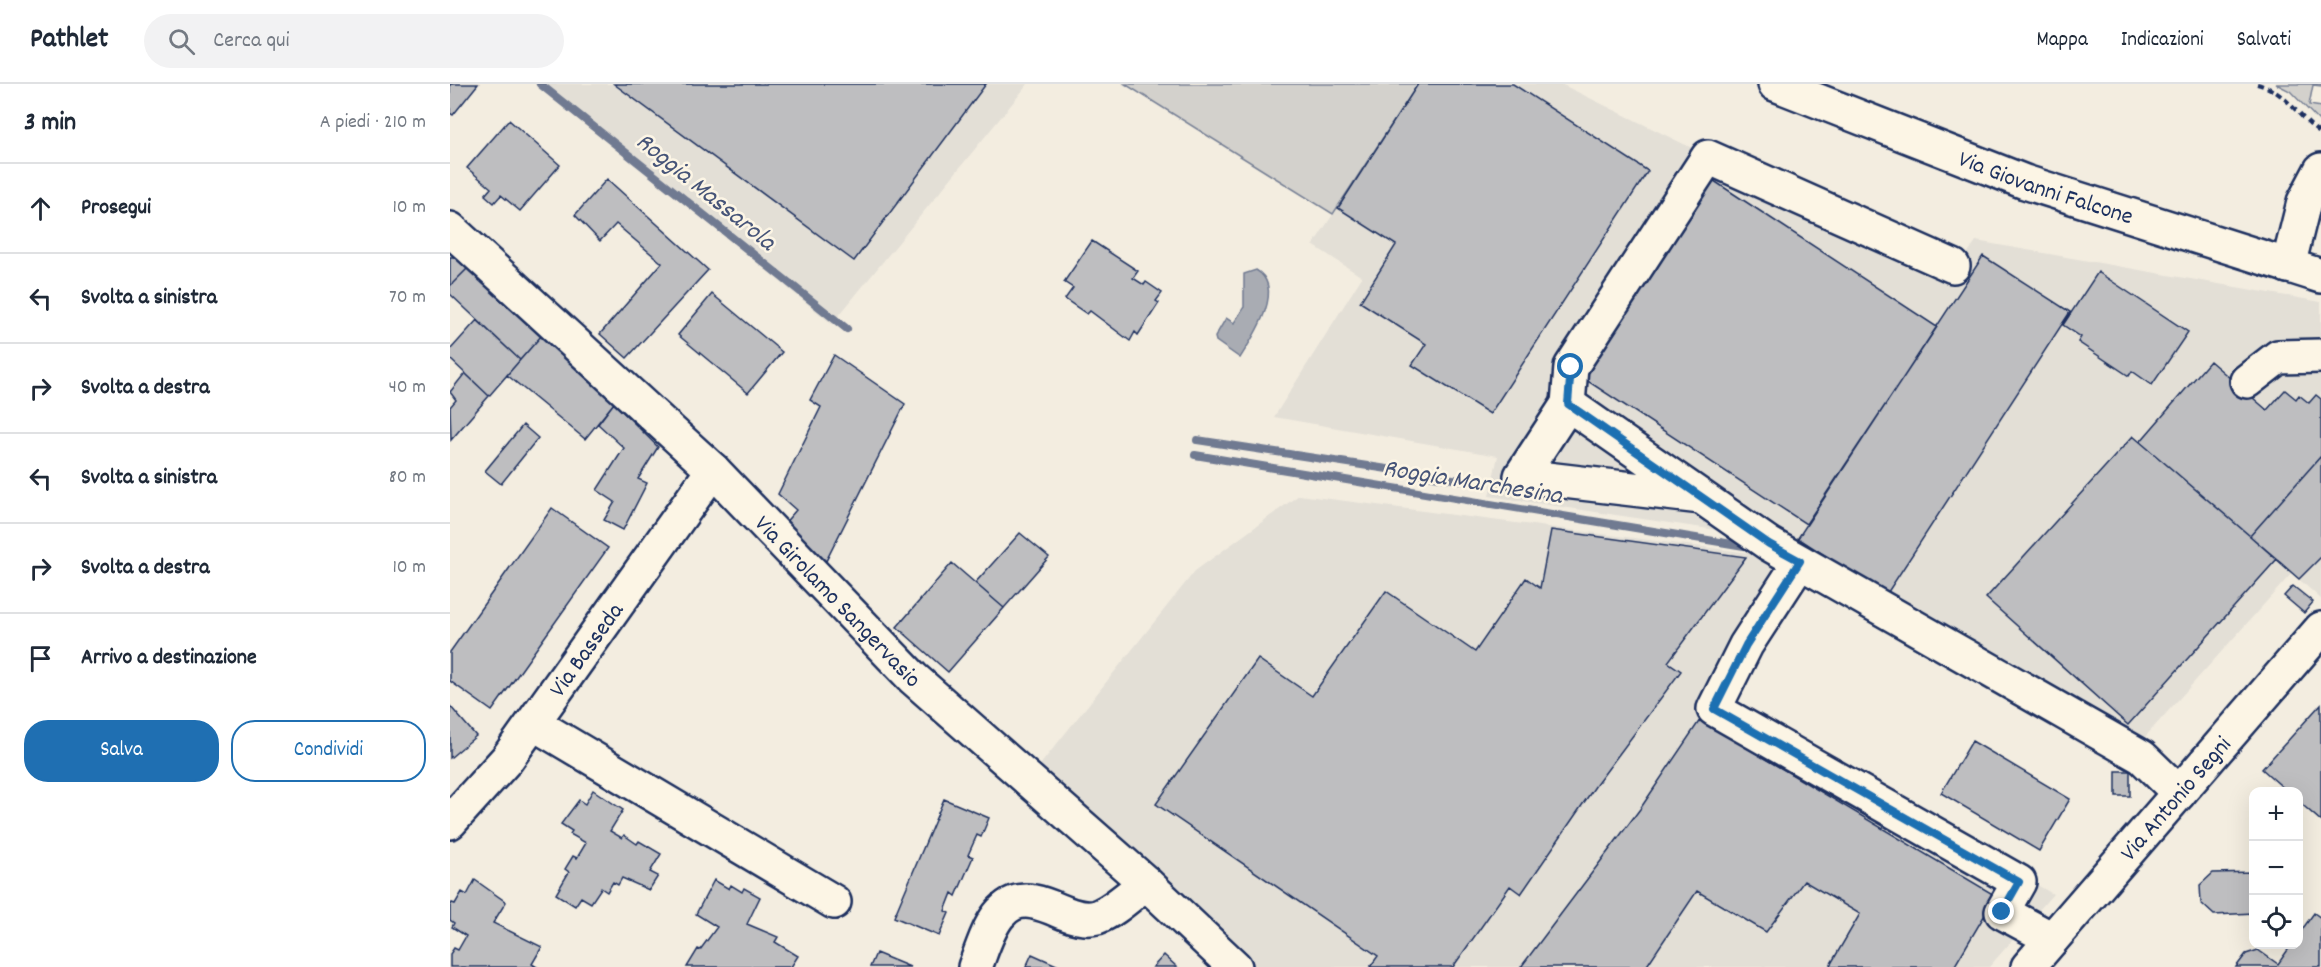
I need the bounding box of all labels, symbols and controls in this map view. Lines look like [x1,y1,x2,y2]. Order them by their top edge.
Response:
search box [144,14,564,68]
text: Pathlet [30,21,108,61]
icon: search [165,25,198,58]
text: Cerca qui [213,26,290,57]
text: Mappa [2036,26,2088,56]
text: Indicazioni [2121,26,2204,56]
text: Salvati [2237,26,2291,56]
text: 3 min [24,105,76,142]
text: A piedi · 210 m [320,109,426,137]
water label: Roggia Massarola [627,125,784,262]
street label: Via Giovanni Falcone [1953,143,2137,235]
icon: ahead [24,192,57,225]
text: Prosegui [81,193,151,224]
text: 10 m [392,194,426,222]
icon: left [24,282,57,315]
text: Svolta a sinistra [81,283,217,314]
text: 70 m [389,284,426,312]
route start [1557,353,1583,379]
icon: right [24,372,57,405]
text: Svolta a destra [81,373,210,404]
text: 40 m [388,374,426,402]
water label: Roggia Marchesina [1380,451,1566,516]
icon: left [24,462,57,495]
text: Svolta a sinistra [81,463,217,494]
text: 80 m [389,464,426,492]
street label: Via Girolamo Sangervasio [745,509,927,697]
icon: right [24,552,57,585]
text: Svolta a destra [81,553,210,584]
text: 10 m [392,554,426,582]
street label: Via Basseda [542,596,634,705]
icon: arrive [24,642,57,675]
text: Arrivo a destinazione [81,643,257,674]
button: Salva [24,720,219,782]
button: Condividi [231,720,426,782]
street label: Via Antonio Segni [2113,730,2241,870]
map controls [2249,787,2303,949]
button: + [2249,787,2303,841]
button: − [2249,841,2303,895]
button: locate [2249,895,2303,949]
route end [1988,898,2014,924]

